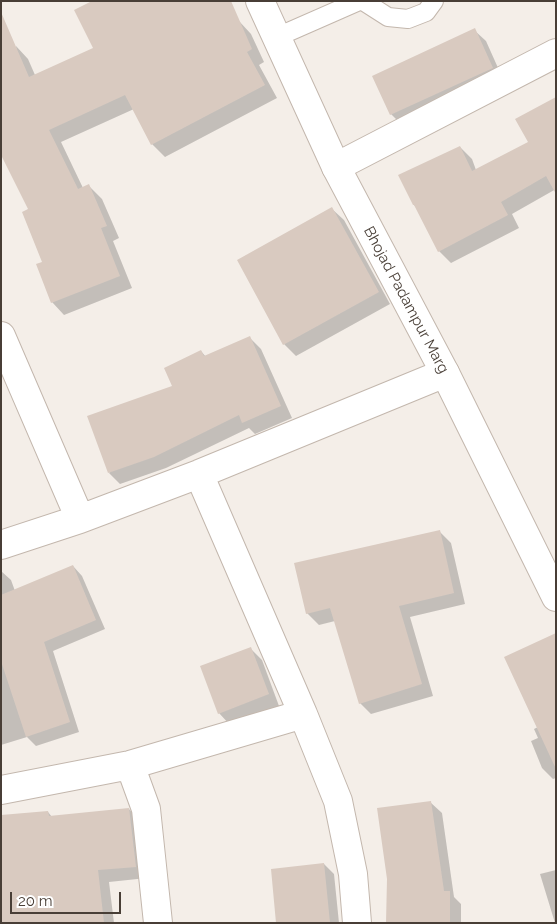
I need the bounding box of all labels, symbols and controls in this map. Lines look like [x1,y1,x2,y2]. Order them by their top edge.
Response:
street label: Bhojad Padampur Marg [360,223,452,377]
scale bar [12,882,124,914]
text: 20 m [18,892,53,910]

